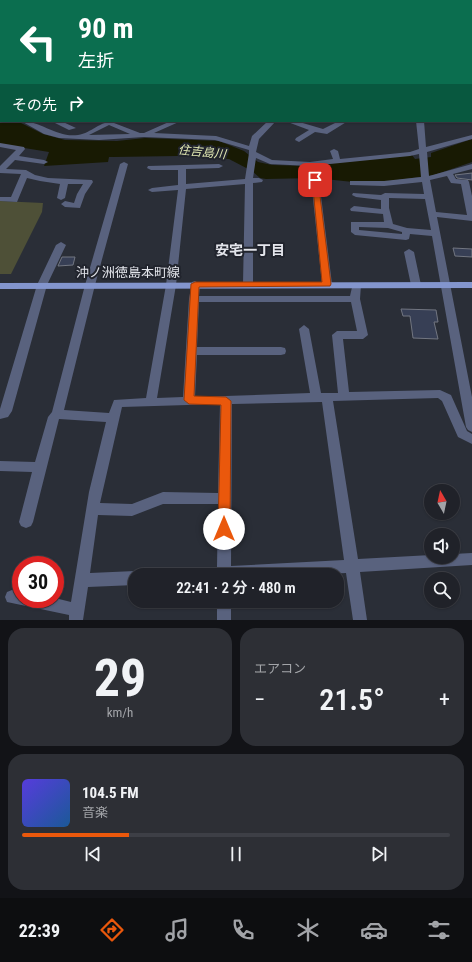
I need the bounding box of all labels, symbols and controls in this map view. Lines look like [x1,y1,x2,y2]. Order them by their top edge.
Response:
text: 90 m [78,12,134,45]
icon: left [12,16,64,68]
text: 左折 [78,50,114,71]
icon: right [65,92,87,114]
text: その先 [12,96,57,114]
water label: 住吉島川 [177,143,229,162]
pin [298,163,332,197]
icon: arrive [304,169,326,191]
district label: 安宅一丁目 [215,242,285,258]
street label: 沖ノ洲徳島本町線 [76,265,180,280]
north arrow [424,484,460,520]
map controls [424,484,460,608]
position arrow [203,508,245,550]
button: sound [424,528,460,564]
speed limit sign: 30 [12,556,64,608]
button: search [424,572,460,608]
text: 22:41 · 2 分 · 480 m [176,579,296,597]
text: 29 [94,648,146,709]
text: エアコン [254,661,306,676]
text: 21.5° [319,682,385,717]
text: − [254,687,265,712]
text: + [439,687,450,712]
text: km/h [107,705,133,720]
text: 104.5 FM [82,784,139,802]
text: 音楽 [82,805,108,820]
icon: previous [82,843,104,865]
icon: pause [225,843,247,865]
icon: next [368,843,390,865]
icon: directions [98,916,126,944]
icon: music [163,916,191,944]
icon: phone [229,916,257,944]
icon: climate [294,916,322,944]
icon: car [360,916,388,944]
icon: filters [425,916,453,944]
text: 22:39 [19,920,60,941]

